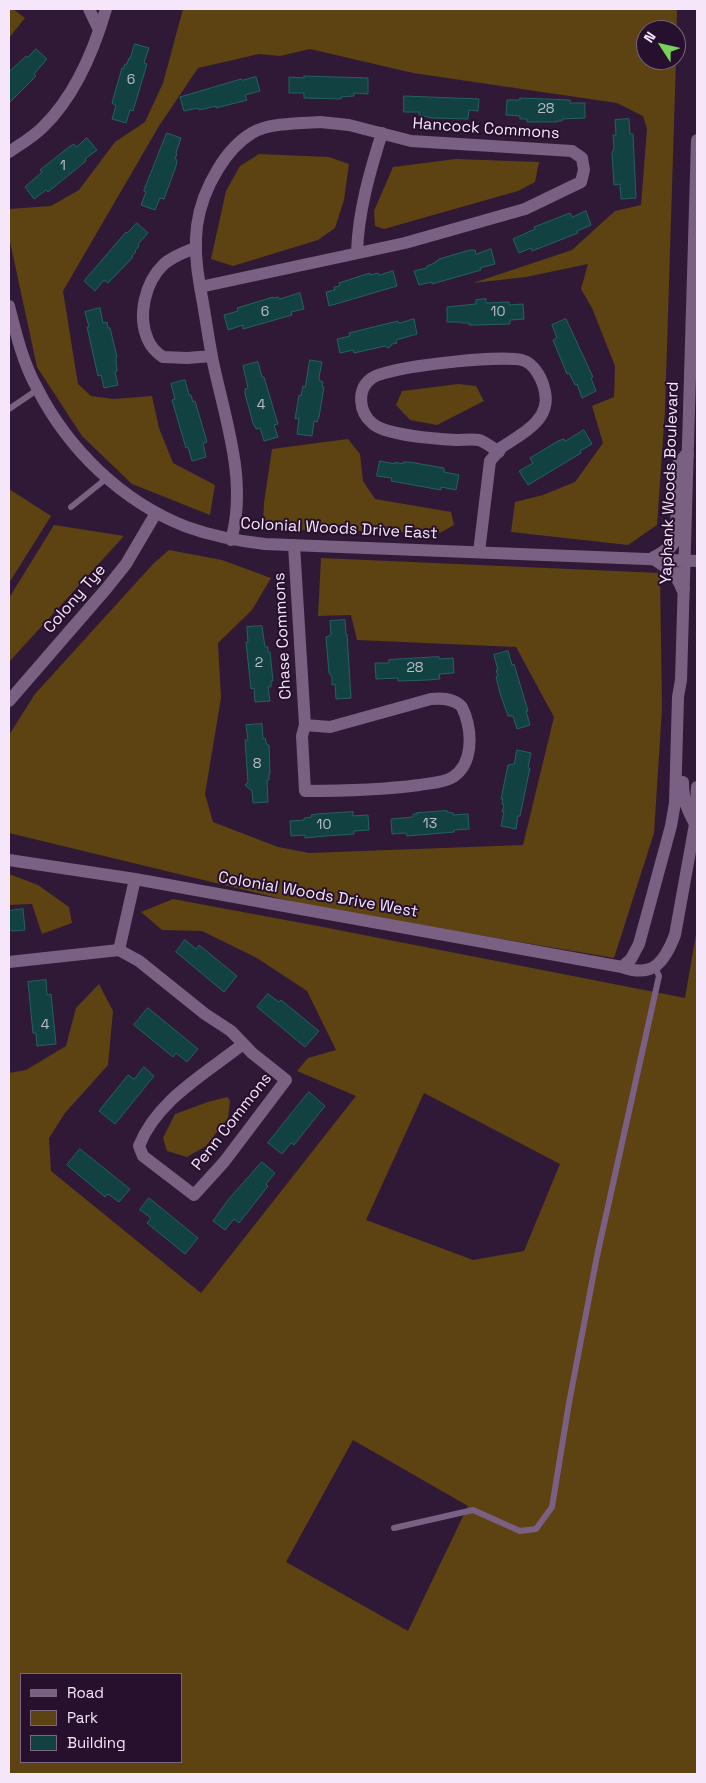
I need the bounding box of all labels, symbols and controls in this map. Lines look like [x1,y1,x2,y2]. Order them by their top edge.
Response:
north arrow [636,20,686,70]
text: N [639,28,660,46]
house number: 6 [127,72,135,88]
house number: 28 [537,101,555,117]
street label: Hancock Commons [412,114,560,144]
house number: 1 [60,158,66,174]
house number: 6 [261,304,269,320]
house number: 10 [491,304,505,320]
street label: Yaphank Woods Boulevard [657,381,683,585]
house number: 4 [257,397,265,413]
street label: Colonial Woods Drive East [240,514,438,544]
street label: Colony Tye [40,561,110,637]
street label: Chase Commons [270,572,296,700]
house number: 2 [255,655,263,671]
house number: 28 [406,660,424,676]
house number: 8 [253,756,261,772]
house number: 13 [423,816,437,832]
house number: 10 [317,817,331,833]
street label: Colonial Woods Drive West [217,868,419,922]
house number: 4 [41,1017,49,1033]
street label: Penn Commons [188,1069,276,1175]
legend [20,1673,182,1763]
text: Road [67,1683,104,1702]
text: Park [67,1708,98,1727]
text: Building [67,1733,126,1752]

